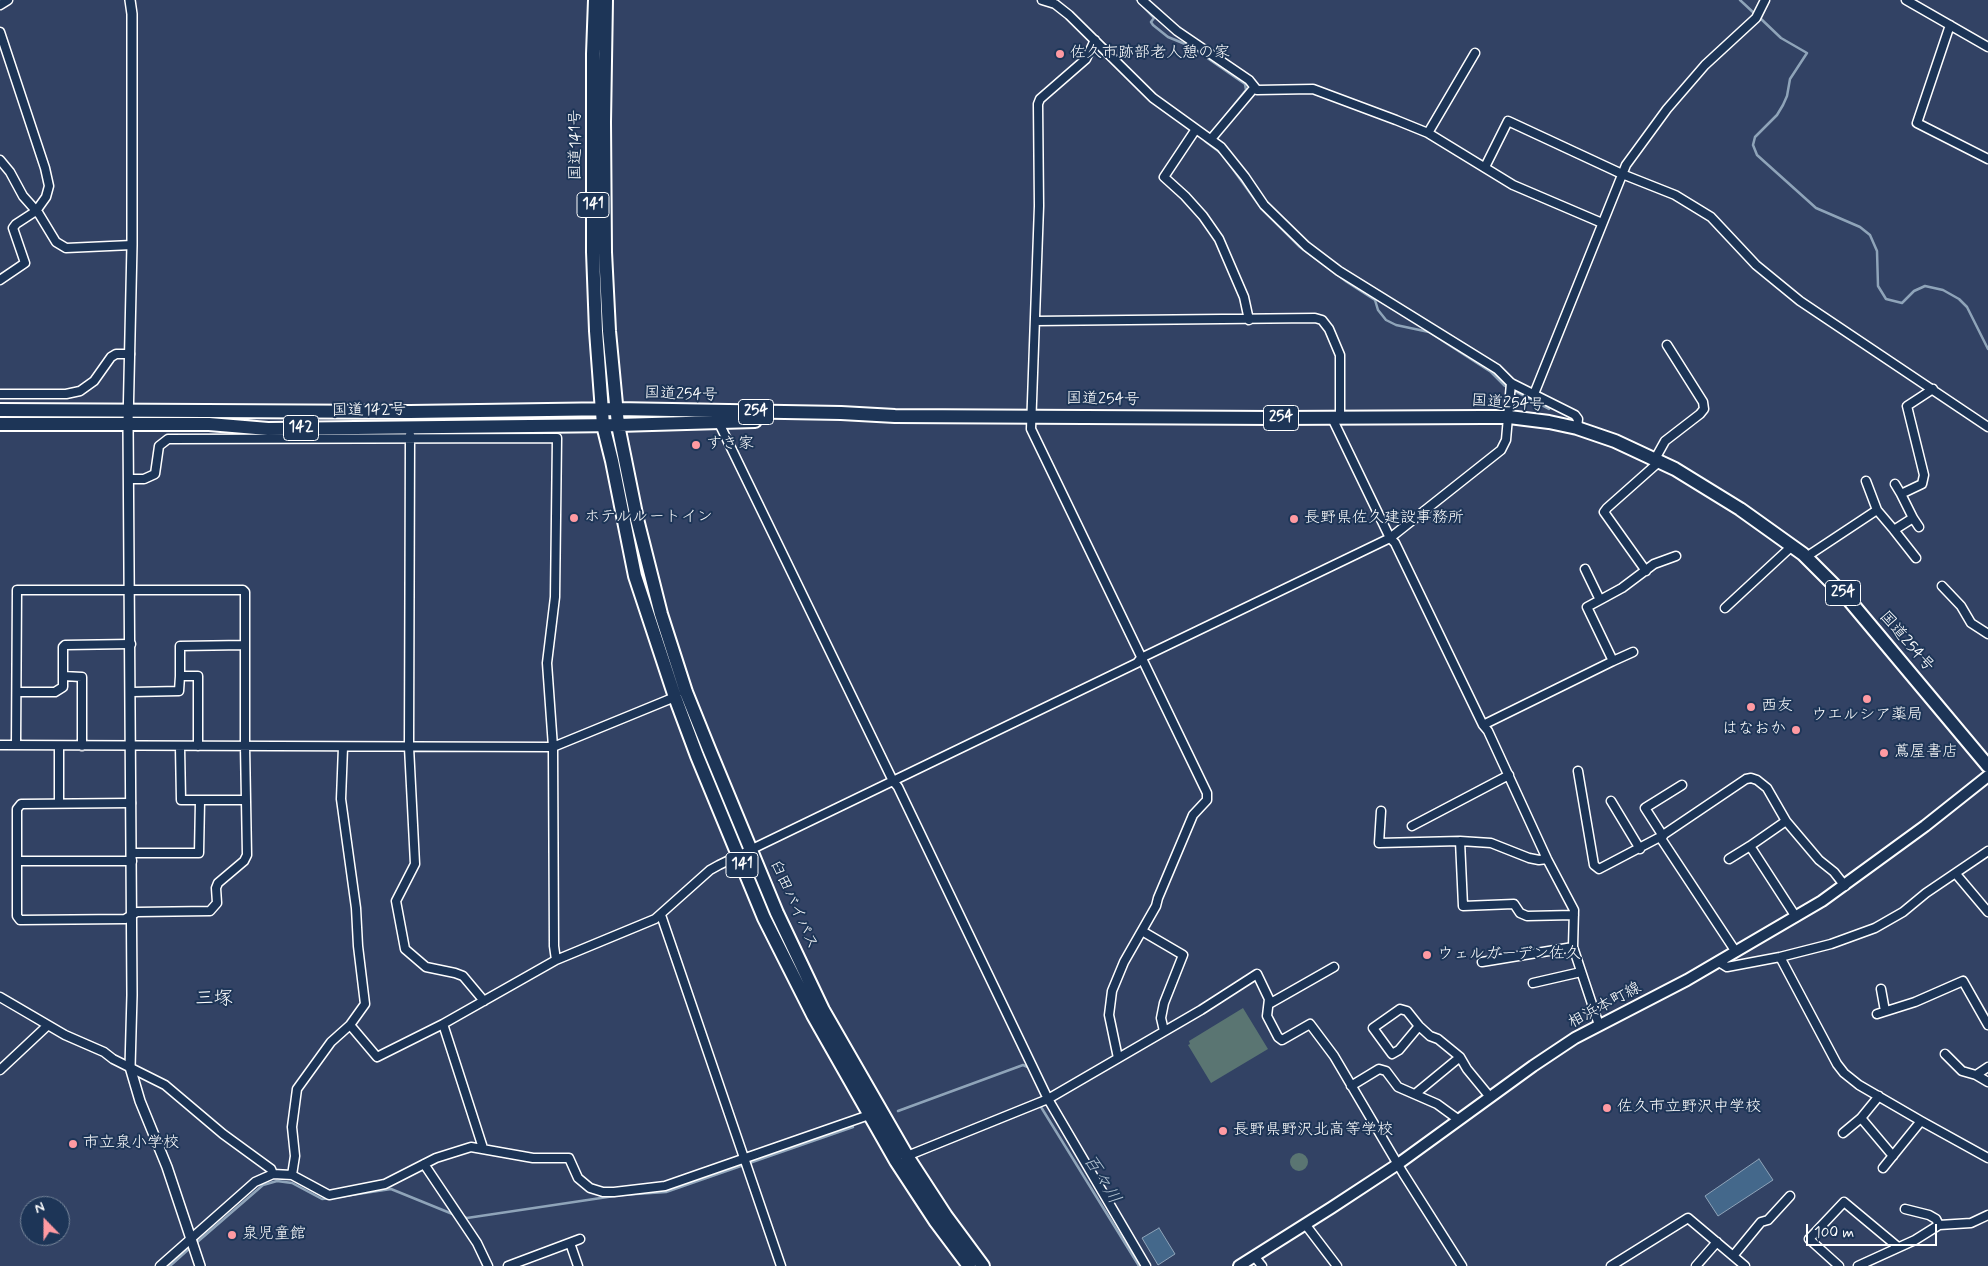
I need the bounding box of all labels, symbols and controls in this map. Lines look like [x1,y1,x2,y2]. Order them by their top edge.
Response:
place label: 佐久市跡部老人憩の家 [1070,44,1230,64]
marker: 佐久市跡部老人憩の家 [1054,48,1066,60]
street label: 国道141号 [567,109,587,181]
road number: 141 [577,192,609,218]
street label: 国道254号 [644,384,718,406]
street label: 国道254号 [1066,390,1140,410]
street label: 国道254号 [1471,392,1545,416]
road number: 254 [738,400,774,424]
street label: 国道142号 [332,401,406,421]
road number: 254 [1264,406,1298,430]
road number: 142 [284,416,318,440]
place label: すき家 [706,435,754,455]
marker: すき家 [690,439,702,451]
place label: ホテルルートイン [584,508,713,528]
place label: 長野県佐久建設事務所 [1304,509,1464,529]
marker: ホテルルートイン [568,512,580,524]
marker: 長野県佐久建設事務所 [1288,513,1300,525]
road number: 254 [1826,580,1860,606]
street label: 国道254号 [1875,608,1937,676]
marker: ウエルシア薬局 [1861,693,1873,705]
place label: 西友 [1761,697,1793,717]
marker: 西友 [1745,701,1757,713]
place label: ウエルシア薬局 [1811,706,1923,726]
place label: はなおか [1722,720,1786,740]
marker: はなおか [1790,724,1802,736]
place label: 蔦屋書店 [1894,743,1958,763]
marker: 蔦屋書店 [1878,747,1890,759]
road number: 141 [726,852,758,878]
street label: 臼田バイパス [765,857,821,953]
place label: ウェルガーデン佐久 [1437,945,1581,965]
marker: ウェルガーデン佐久 [1421,949,1433,961]
street label: 相浜本町線 [1565,979,1645,1033]
district label: 三塚 [195,989,233,1011]
place label: 佐久市立野沢中学校 [1617,1098,1761,1118]
marker: 佐久市立野沢中学校 [1601,1102,1613,1114]
place label: 長野県野沢北高等学校 [1233,1121,1393,1141]
marker: 長野県野沢北高等学校 [1217,1125,1229,1137]
place label: 市立泉小学校 [83,1134,179,1154]
marker: 市立泉小学校 [67,1138,79,1150]
water label: 百々川 [1078,1151,1124,1209]
north arrow [20,1196,70,1246]
text: N [32,1198,47,1218]
scale bar [1808,1214,1939,1246]
text: 100 m [1814,1223,1854,1243]
place label: 泉児童館 [242,1225,306,1245]
marker: 泉児童館 [226,1229,238,1241]

